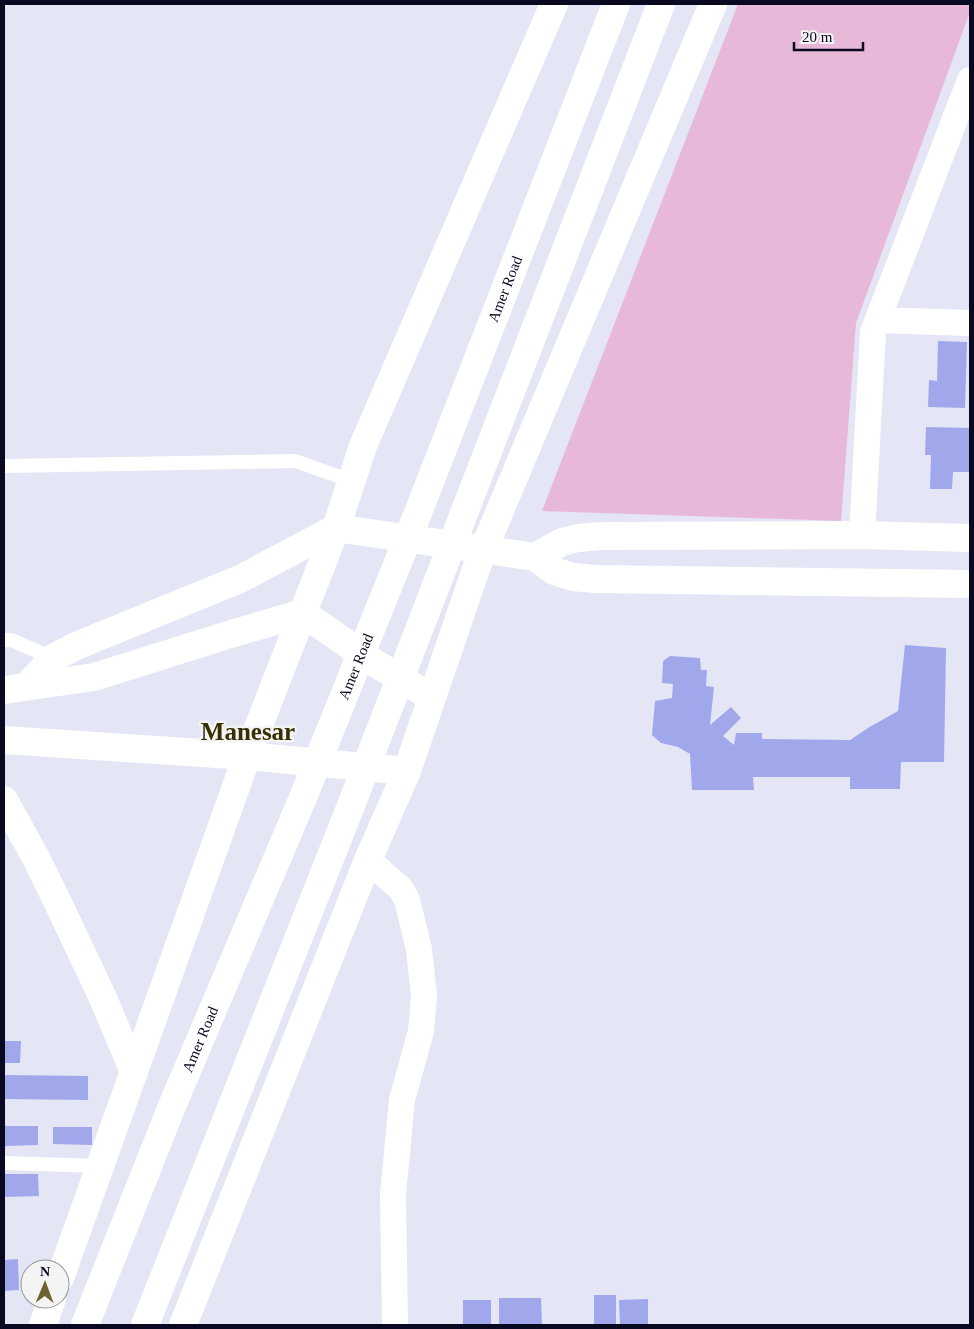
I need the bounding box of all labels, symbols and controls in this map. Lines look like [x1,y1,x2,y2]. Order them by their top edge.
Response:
scale bar [794,20,863,52]
text: 20 m [802,29,833,45]
street label: Amer Road [485,253,525,324]
street label: Amer Road [335,631,377,702]
district label: Manesar [201,718,295,745]
street label: Amer Road [179,1004,221,1075]
north arrow [20,1259,70,1309]
text: N [40,1264,50,1279]

